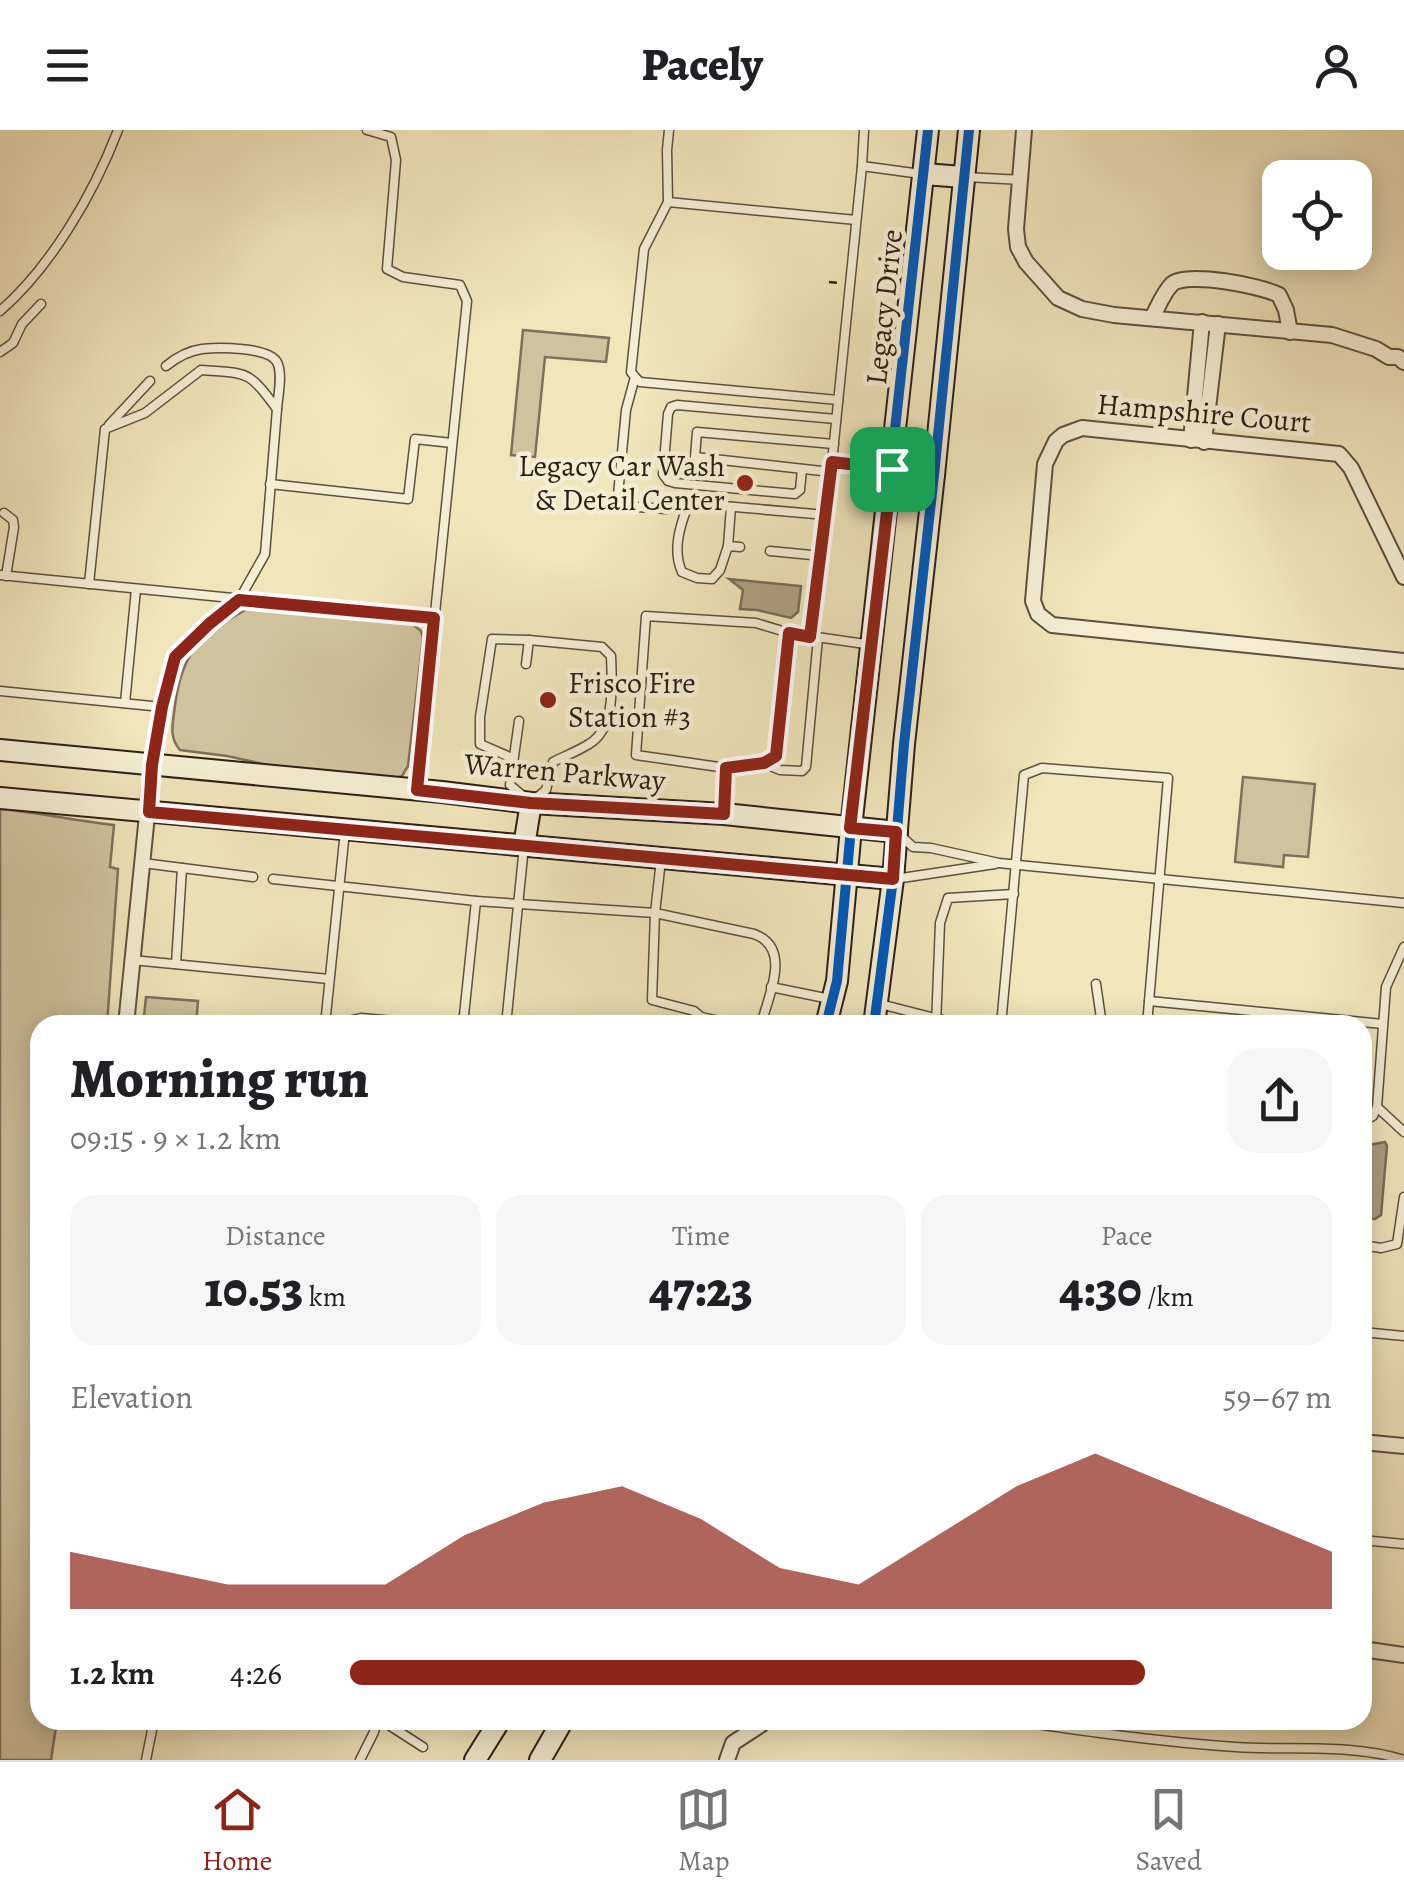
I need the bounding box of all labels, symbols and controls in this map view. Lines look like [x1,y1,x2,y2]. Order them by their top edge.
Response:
text: Pacely [641,34,763,96]
icon: menu [40,38,95,93]
icon: person [1309,38,1364,93]
map controls [1262,160,1372,270]
button: locate [1262,160,1372,270]
street label: Legacy Drive [856,227,912,387]
street label: Hampshire Court [1095,384,1313,442]
pin [850,427,935,512]
icon: arrive [865,442,920,497]
place label: Legacy Car Wash & Detail Center [518,446,725,520]
marker: Legacy Car Wash & Detail Center [734,472,756,494]
place label: Frisco Fire Station #3 [568,663,696,737]
marker: Frisco Fire Station #3 [537,689,559,711]
street label: Warren Parkway [462,743,668,801]
text: Morning run [70,1041,369,1116]
button: share [1227,1048,1332,1153]
text: 09:15 · 9 × 1.2 km [70,1116,281,1160]
text: Distance [225,1217,326,1255]
text: Time [672,1217,730,1255]
text: Pace [1101,1217,1153,1255]
text: 10.53 [205,1255,303,1323]
text: 47:23 [649,1255,753,1323]
text: 4:30 [1060,1255,1142,1323]
text: km [303,1278,346,1316]
text: /km [1142,1278,1194,1316]
text: Elevation [70,1375,193,1419]
text: 59–67 m [1223,1375,1332,1419]
text: 1.2 km [70,1651,155,1695]
text: 4:26 [230,1651,282,1695]
tab: Home [202,1782,272,1880]
tab: Map [676,1782,731,1880]
tab: Saved [1136,1782,1202,1880]

